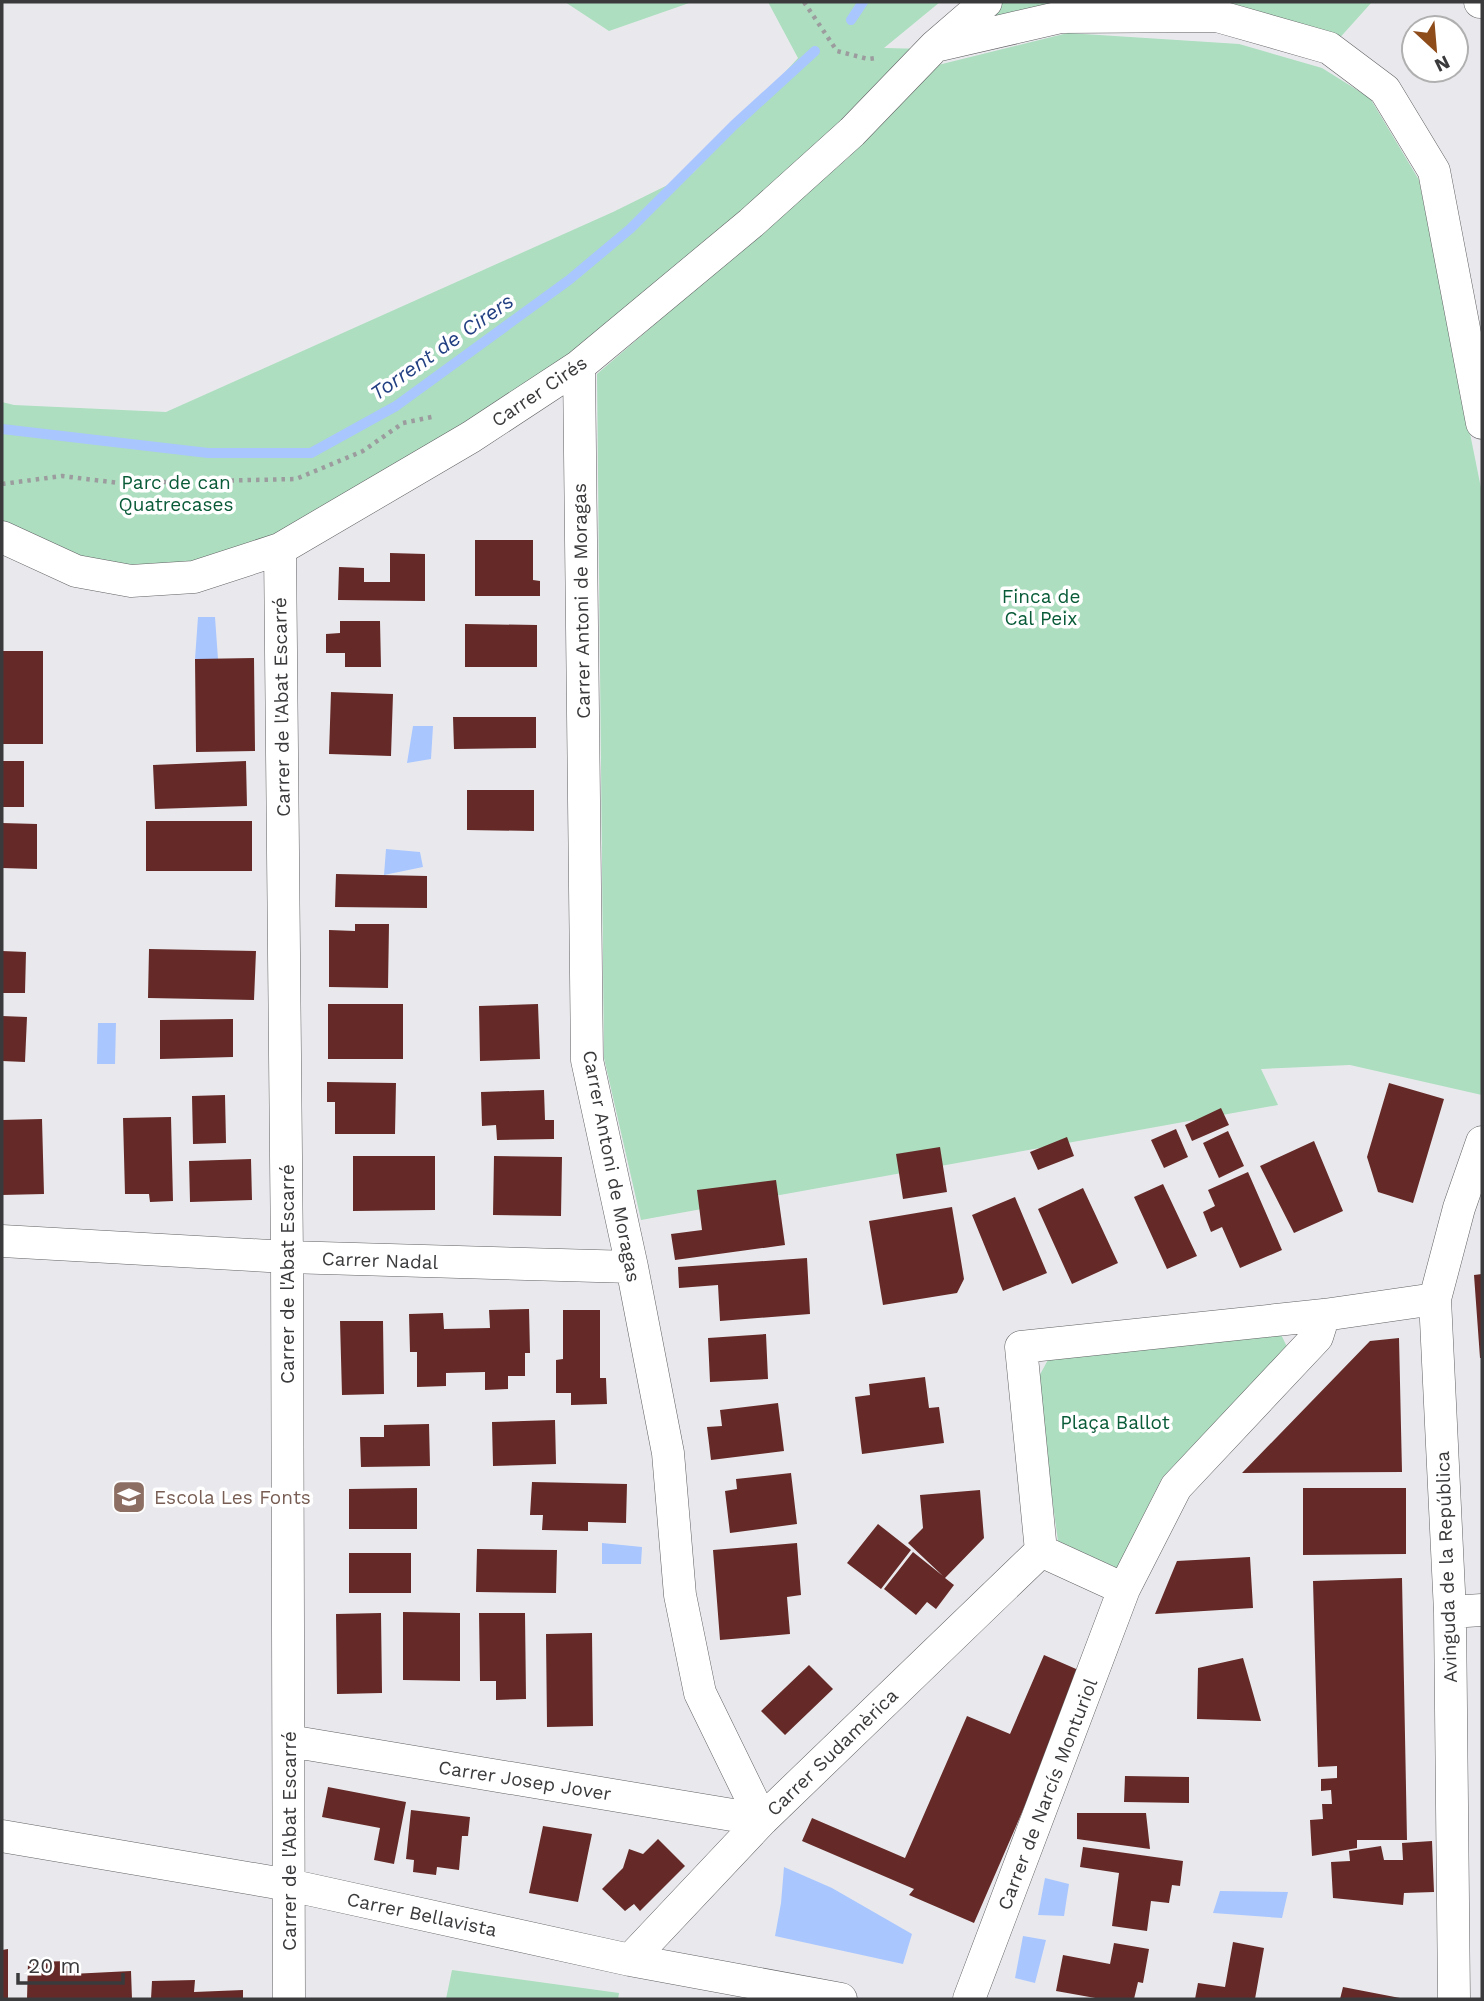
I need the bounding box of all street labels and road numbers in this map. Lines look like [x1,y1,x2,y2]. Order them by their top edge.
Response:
street label: Carrer Cirés [487,351,591,432]
street label: Carrer Antoni de Moragas [568,483,595,719]
street label: Carrer de l'Abat Escarré [268,597,295,817]
street label: Carrer Antoni de Moragas [578,1048,645,1284]
street label: Carrer de l'Abat Escarré [276,1164,299,1384]
street label: Carrer Nadal [321,1247,439,1274]
street label: Avinguda de la República [1431,1450,1462,1683]
street label: Carrer de Narcís Monturiol [993,1675,1102,1913]
street label: Carrer Sudamèrica [762,1684,903,1821]
street label: Carrer de l'Abat Escarré [278,1731,301,1951]
street label: Carrer Josep Jover [437,1755,613,1806]
street label: Carrer Bellavista [345,1887,499,1942]

